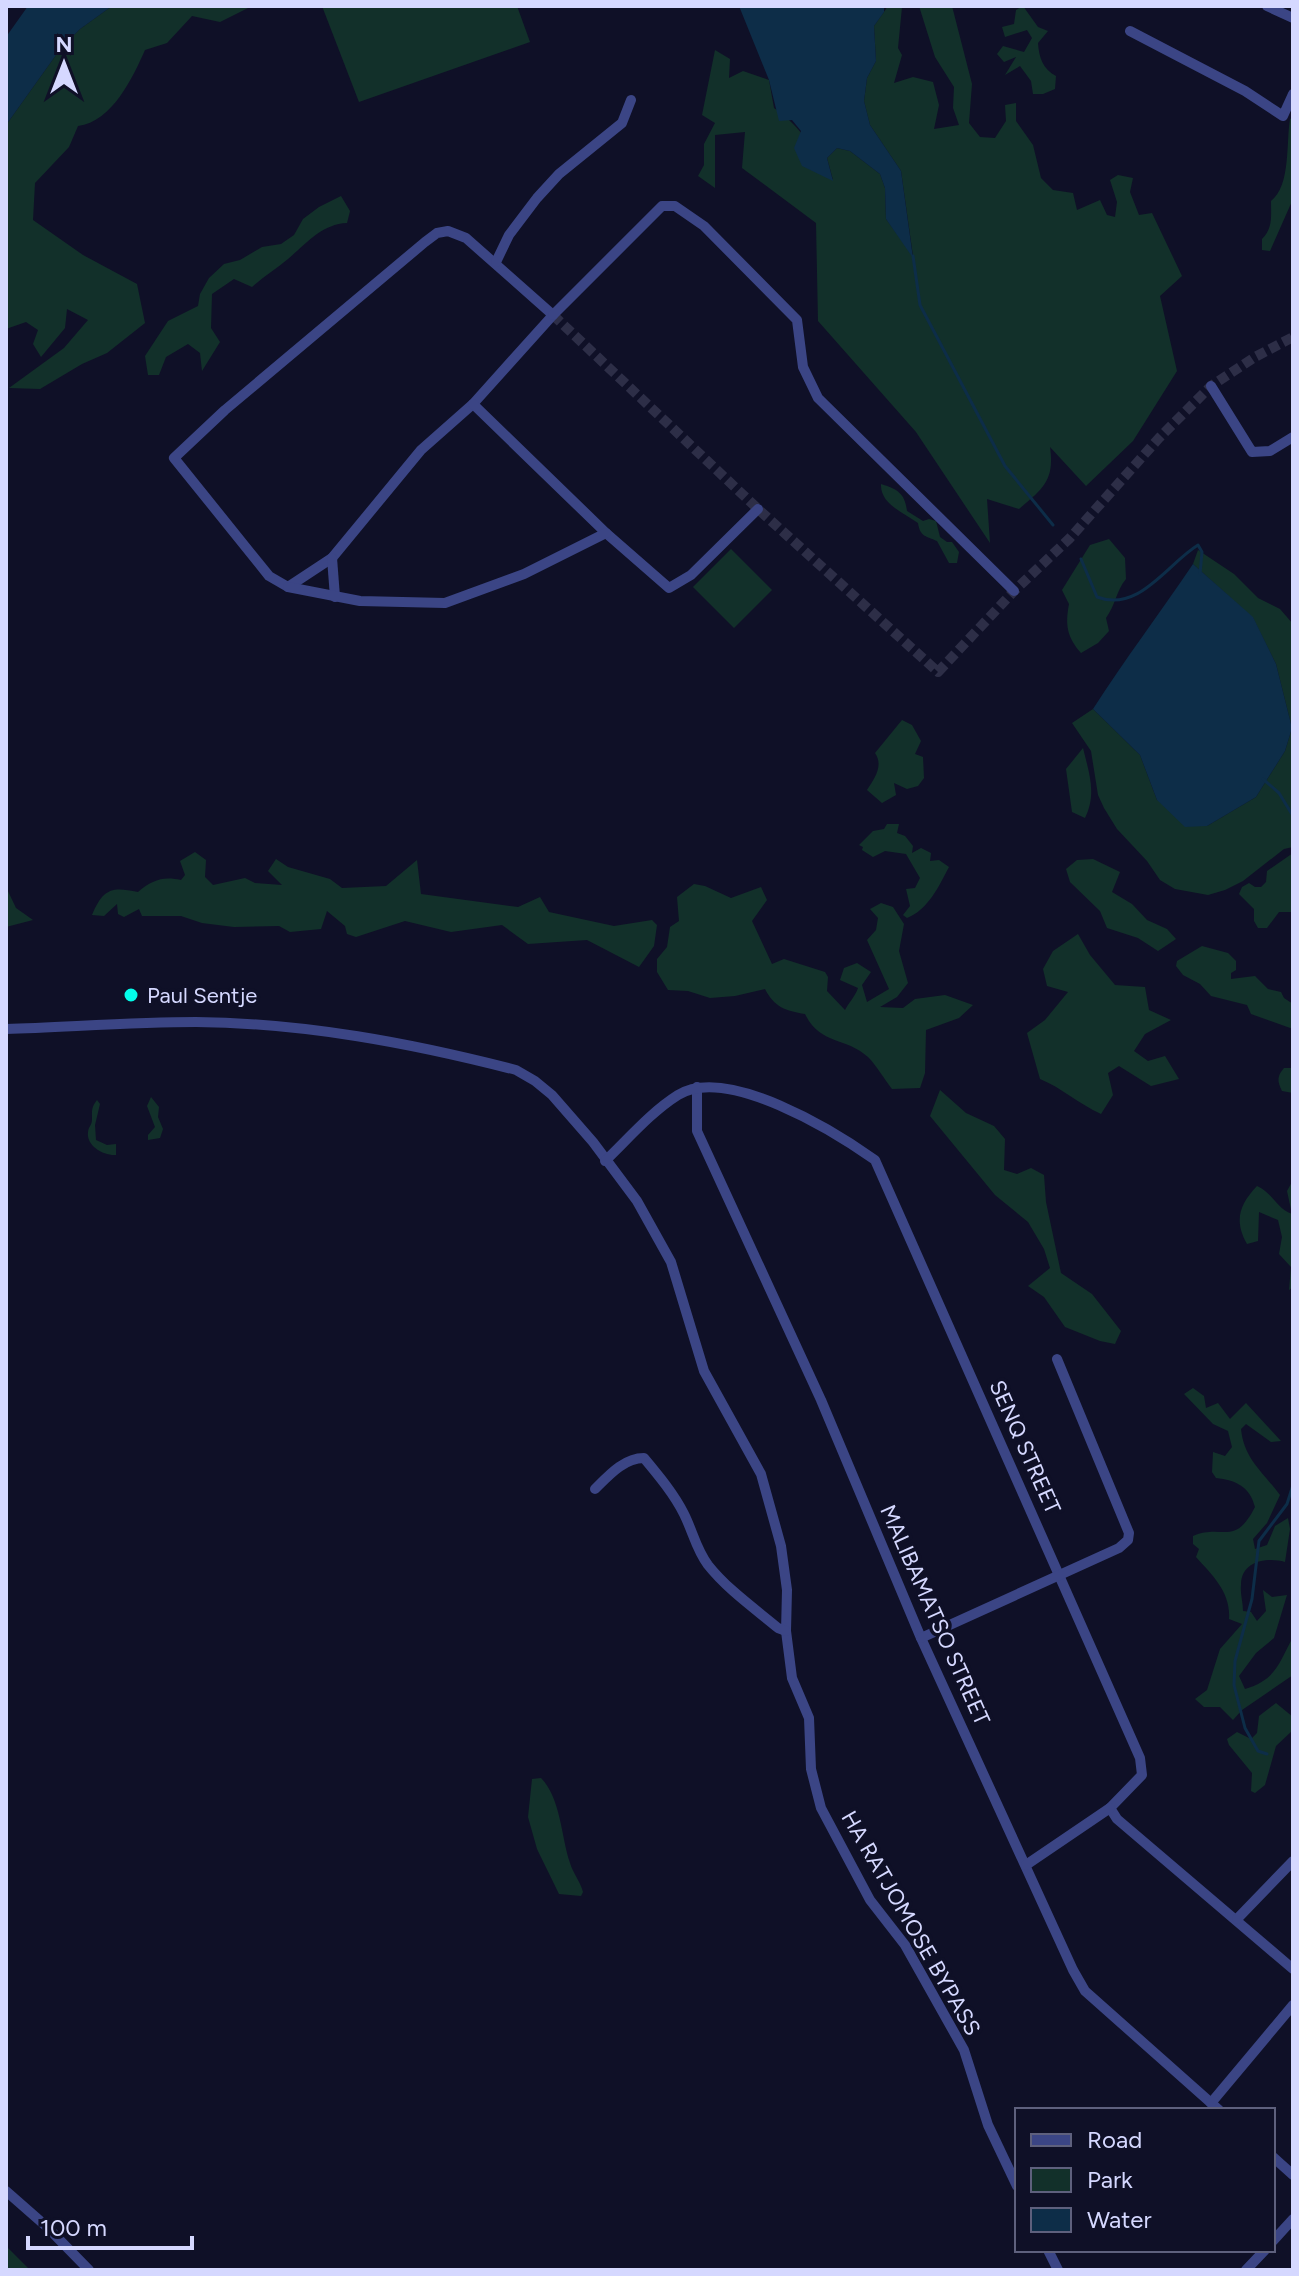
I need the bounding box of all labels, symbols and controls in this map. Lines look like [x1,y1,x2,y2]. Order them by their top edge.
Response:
north arrow [24,24,104,104]
text: N [55,31,73,58]
place label: Paul Sentje [147,982,257,1009]
marker: Paul Sentje [122,986,140,1004]
street label: SENQ STREET [983,1376,1067,1518]
street label: MALIBAMATSO STREET [874,1501,996,1729]
street label: HA RATJOMOSE BYPASS [836,1806,986,2040]
legend [1015,2108,1275,2252]
text: Road [1087,2125,1142,2154]
text: Park [1087,2165,1133,2194]
scale bar [28,2200,192,2250]
text: Water [1087,2205,1152,2234]
text: 100 m [40,2213,107,2242]

